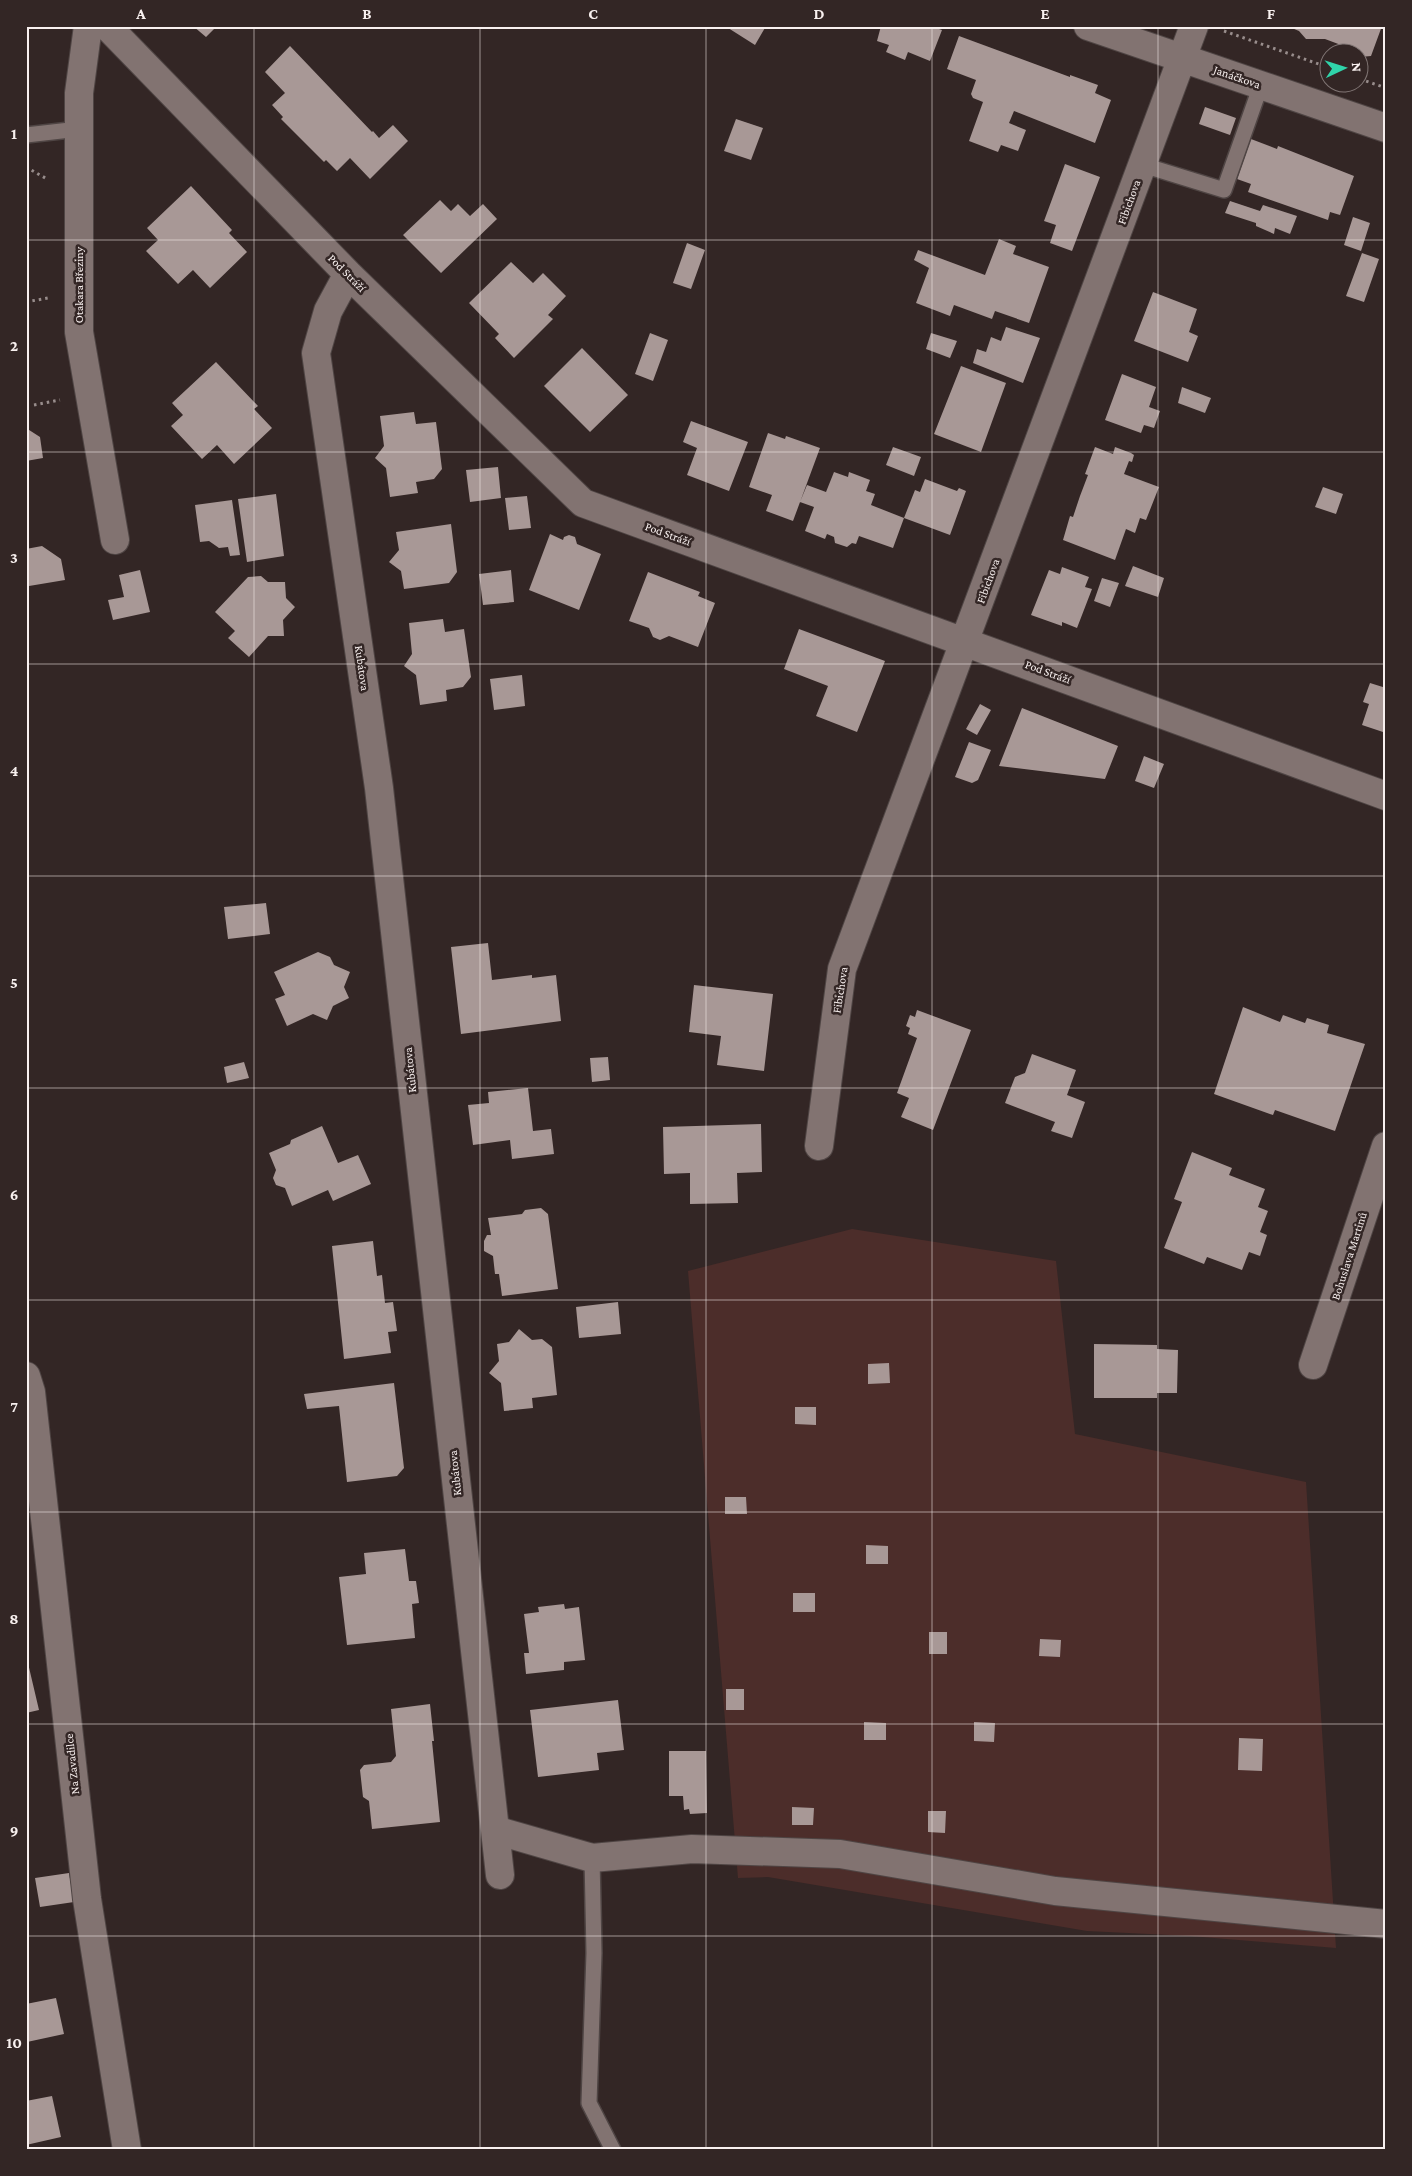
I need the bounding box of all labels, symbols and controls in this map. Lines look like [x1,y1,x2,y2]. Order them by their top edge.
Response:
text: A [135,5,146,22]
text: B [362,5,372,22]
text: C [588,5,598,22]
text: D [813,5,825,22]
text: E [1040,5,1050,22]
text: F [1267,5,1276,22]
north arrow [1320,42,1370,92]
street label: Janáčkova [1211,62,1263,92]
text: N [1349,62,1365,73]
text: 1 [11,125,17,142]
street label: Fibichova [1114,177,1144,226]
street label: Otakara Březiny [72,246,86,323]
street label: Pod Stráží [325,251,369,295]
text: 2 [10,337,18,354]
street label: Pod Stráží [643,519,694,549]
text: 3 [10,549,18,566]
street label: Fibichova [973,556,1003,605]
street label: Kubátova [352,644,372,692]
street label: Pod Stráží [1023,657,1074,687]
text: 4 [10,762,19,779]
street label: Fibichova [829,965,851,1014]
text: 5 [10,974,18,991]
street label: Kubátova [401,1046,419,1093]
text: 6 [10,1186,18,1203]
street label: Bohuslava Martinů [1328,1210,1370,1302]
text: 7 [10,1398,18,1415]
street label: Kubátova [446,1449,464,1496]
text: 8 [9,1610,19,1627]
street label: Na Zavadilce [62,1733,82,1795]
text: 9 [10,1822,18,1839]
text: 10 [6,2034,22,2051]

